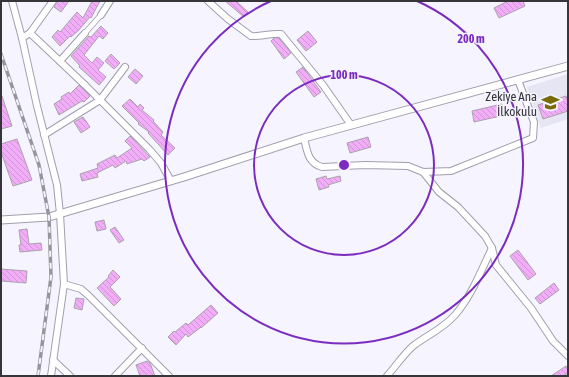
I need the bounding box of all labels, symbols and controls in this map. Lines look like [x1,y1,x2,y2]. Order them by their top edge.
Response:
text: 200 m [457,32,485,46]
text: 100 m [330,68,358,82]
place label: Zekiye Ana İlkokulu [485,89,537,119]
school or university icon: Zekiye Ana İlkokulu [540,93,560,113]
centre of rings [337,158,351,172]

